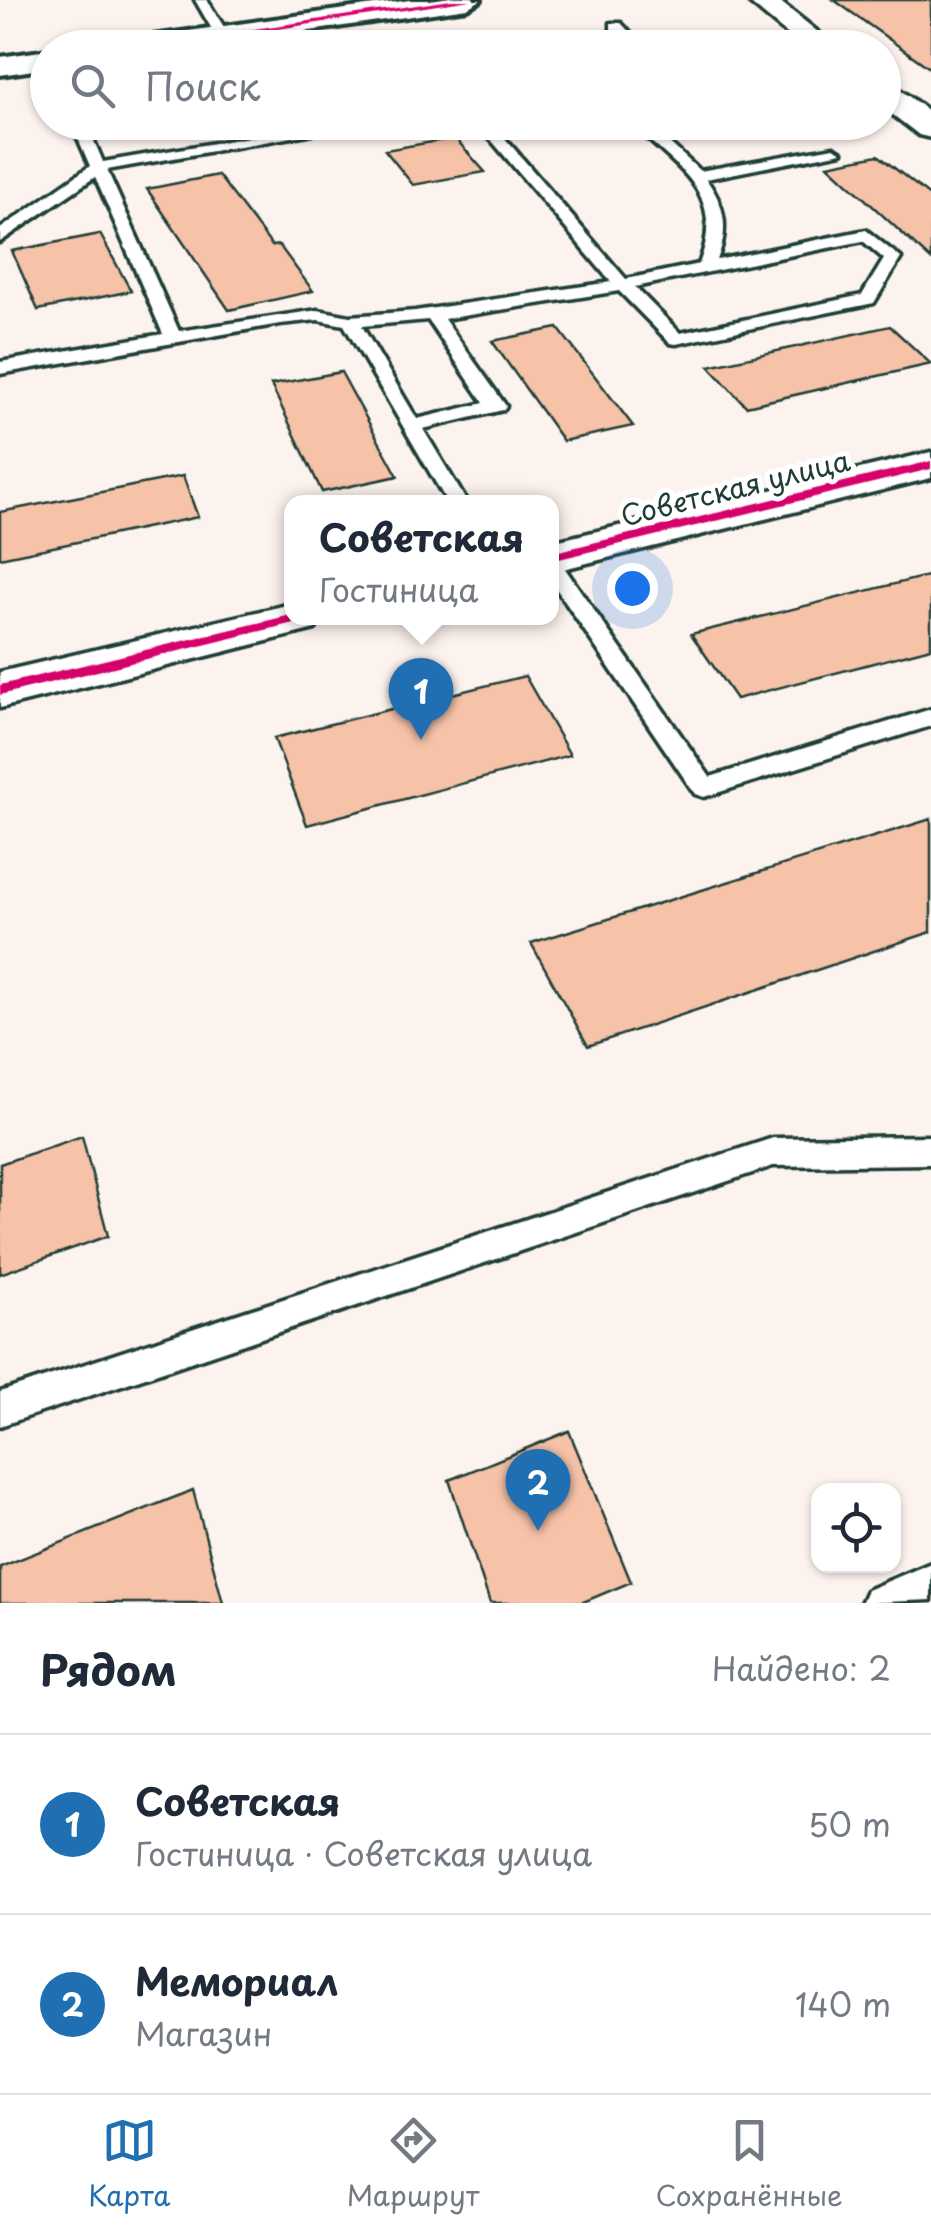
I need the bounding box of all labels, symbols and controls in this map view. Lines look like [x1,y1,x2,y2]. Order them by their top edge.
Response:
search box [30,30,901,140]
text: Поиск [145,57,260,114]
icon: search [65,58,120,113]
street label: Советская улица [616,438,855,536]
popup [284,495,559,625]
text: Советская [319,508,524,565]
your location [607,563,658,614]
text: Гостиница [319,565,478,613]
pin: 1 [388,658,454,740]
pin: 2 [506,1448,570,1531]
map controls [811,1483,901,1573]
button: locate [811,1483,901,1573]
text: Рядом [40,1637,177,1700]
text: Найдено: 2 [712,1644,891,1692]
text: Советская [135,1772,341,1829]
text: 1 [65,1800,80,1848]
text: 50 m [808,1800,891,1848]
text: Гостиница · Советская улица [135,1829,592,1877]
text: Мемориал [135,1952,338,2009]
text: 2 [61,1980,84,2028]
text: 140 m [795,1980,891,2028]
text: Магазин [135,2009,272,2057]
tab: Карта [88,2113,170,2216]
tab: Маршрут [347,2113,479,2216]
tab: Сохранённые [656,2113,843,2216]

